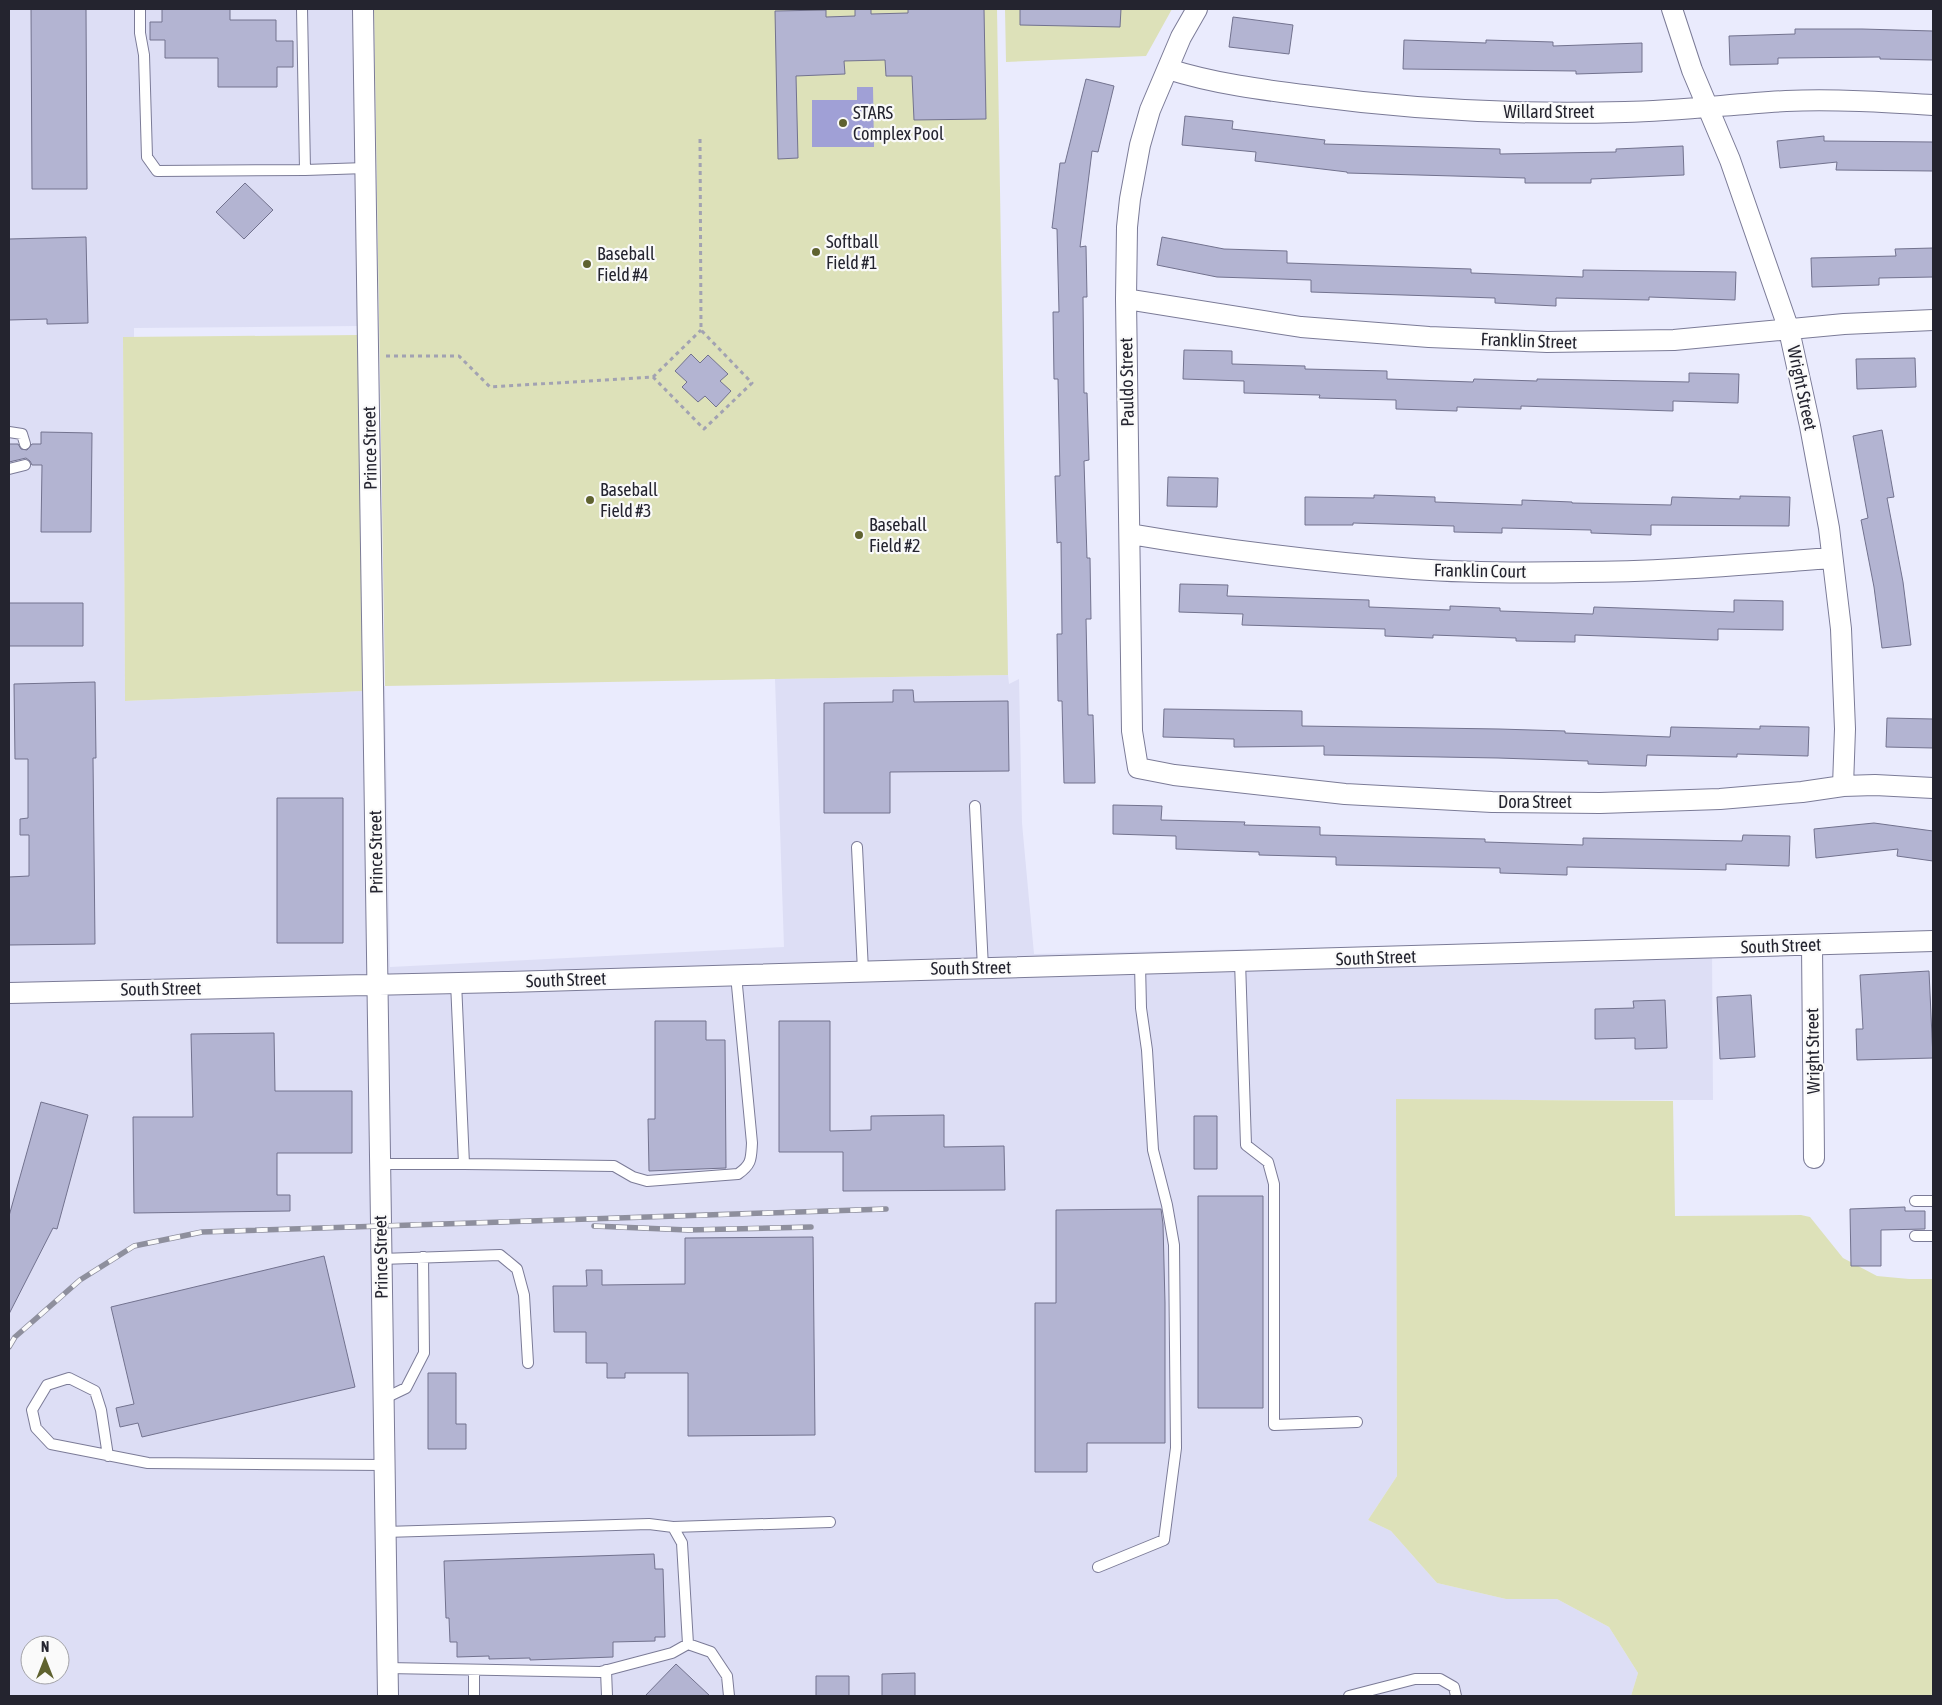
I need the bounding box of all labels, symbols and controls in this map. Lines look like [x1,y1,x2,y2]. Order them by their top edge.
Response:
street label: Willard Street [1504,101,1594,122]
place label: STARS Complex Pool [853,102,944,144]
marker: STARS Complex Pool [837,117,849,129]
place label: Softball Field #1 [826,231,879,273]
place label: Baseball Field #4 [597,243,655,285]
marker: Softball Field #1 [810,246,822,258]
marker: Baseball Field #4 [581,258,593,270]
street label: Franklin Street [1480,328,1578,353]
street label: Pauldo Street [1115,337,1138,427]
street label: Wright Street [1783,344,1822,432]
street label: Prince Street [358,406,381,490]
place label: Baseball Field #3 [600,479,658,521]
marker: Baseball Field #3 [584,494,596,506]
place label: Baseball Field #2 [869,514,927,556]
marker: Baseball Field #2 [853,529,865,541]
street label: Franklin Court [1434,559,1526,582]
street label: Dora Street [1498,791,1572,812]
street label: Prince Street [364,810,387,894]
street label: South Street [1740,934,1822,957]
street label: South Street [1335,946,1417,969]
street label: South Street [931,956,1011,979]
street label: South Street [525,968,607,991]
street label: South Street [121,977,201,1000]
street label: Wright Street [1801,1008,1824,1094]
street label: Prince Street [369,1215,392,1299]
north arrow [20,1635,70,1685]
text: N [41,1639,49,1655]

